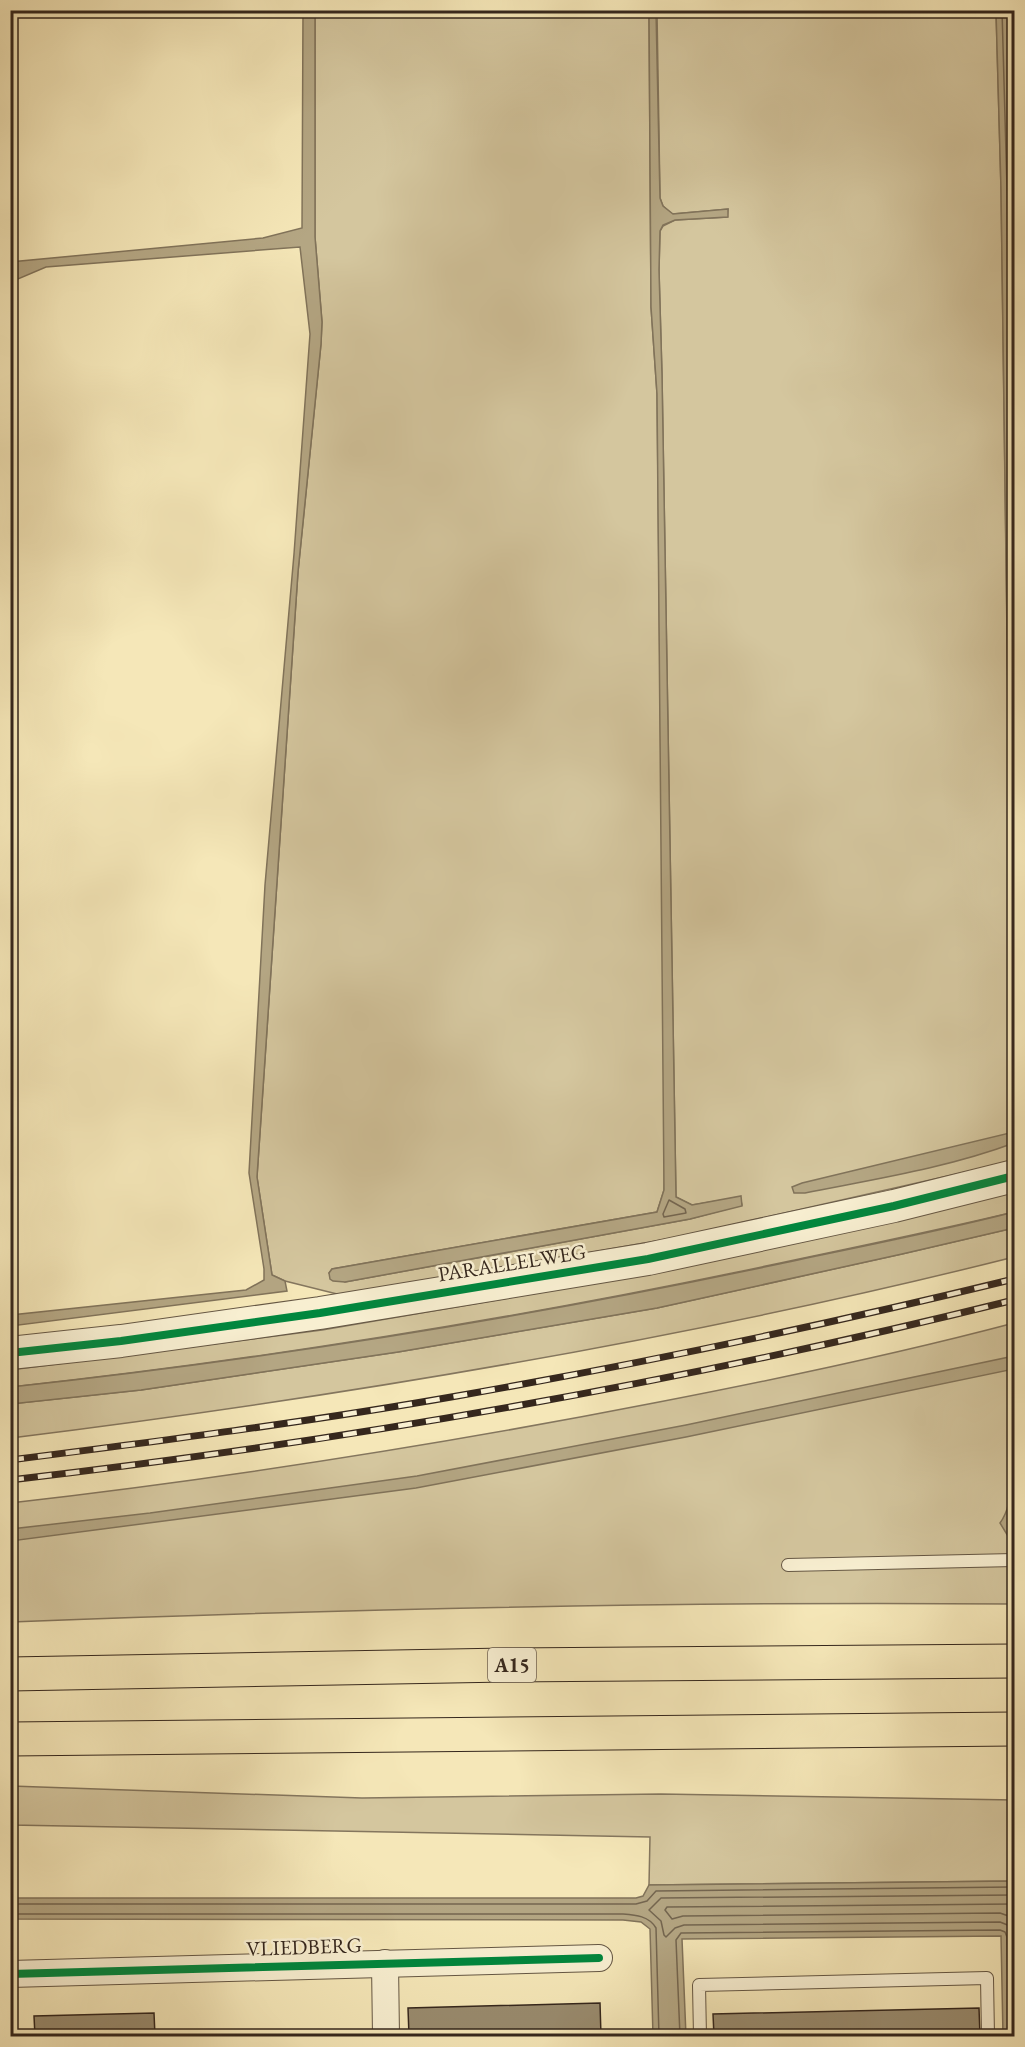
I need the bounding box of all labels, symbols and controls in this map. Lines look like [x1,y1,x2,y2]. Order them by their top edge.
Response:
street label: PARALLELWEG [436,1237,588,1288]
road number: A15 [488,1648,536,1682]
street label: VLIEDBERG [246,1931,362,1962]

